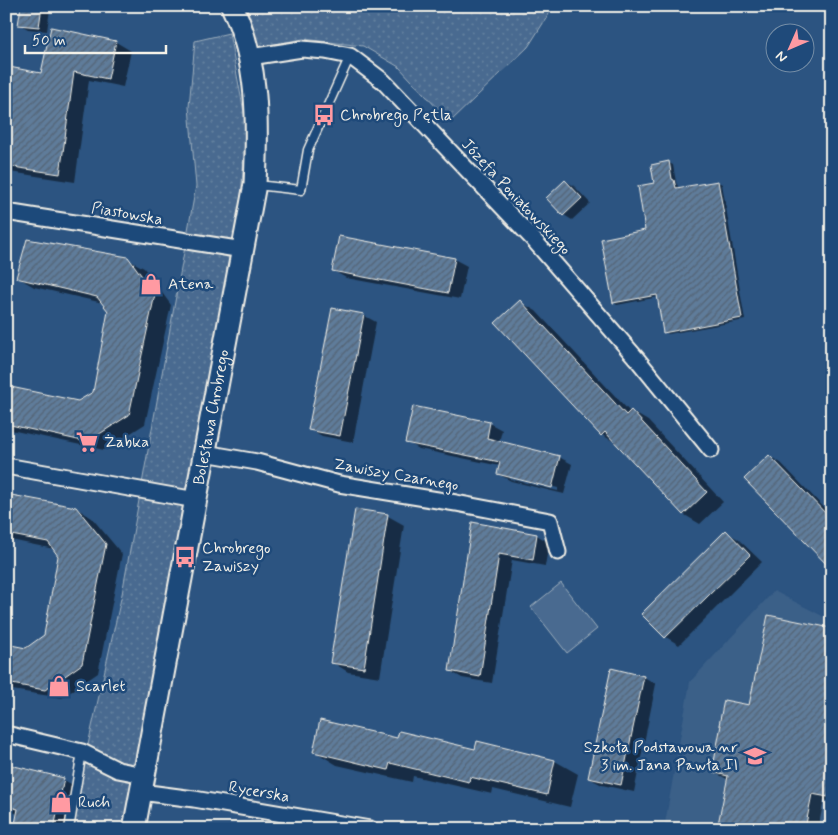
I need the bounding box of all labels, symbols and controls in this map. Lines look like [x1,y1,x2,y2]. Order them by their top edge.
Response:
scale bar [25,22,166,54]
north arrow [766,22,816,72]
text: 50 m [32,31,66,51]
text: N [772,47,791,66]
bus stop icon: Chrobrego Pętla [311,102,337,128]
place label: Chrobrego Pętla [340,105,452,127]
street label: Józefa Poniatowskiego [456,134,575,260]
street label: Piastowska [90,197,164,231]
shop icon: Atena [138,271,164,297]
place label: Atena [168,274,214,295]
street label: Bolesława Chrobrego [188,348,234,487]
supermarket icon: Żabka [74,429,100,455]
place label: Żabka [104,432,149,453]
street label: Zawiszy Czarnego [332,454,460,496]
place label: Chrobrego Zawiszy [202,538,271,577]
bus stop icon: Chrobrego Zawiszy [172,544,198,570]
shop icon: Scarlet [46,673,72,699]
place label: Scarlet [76,676,126,697]
place label: Szkoła Podstawowa nr 3 im. Jana Pawła II [584,737,738,776]
school or university icon: Szkoła Podstawowa nr 3 im. Jana Pawła II [742,743,768,769]
street label: Rycerska [227,776,291,808]
shop icon: Ruch [48,789,74,815]
place label: Ruch [78,792,110,813]

